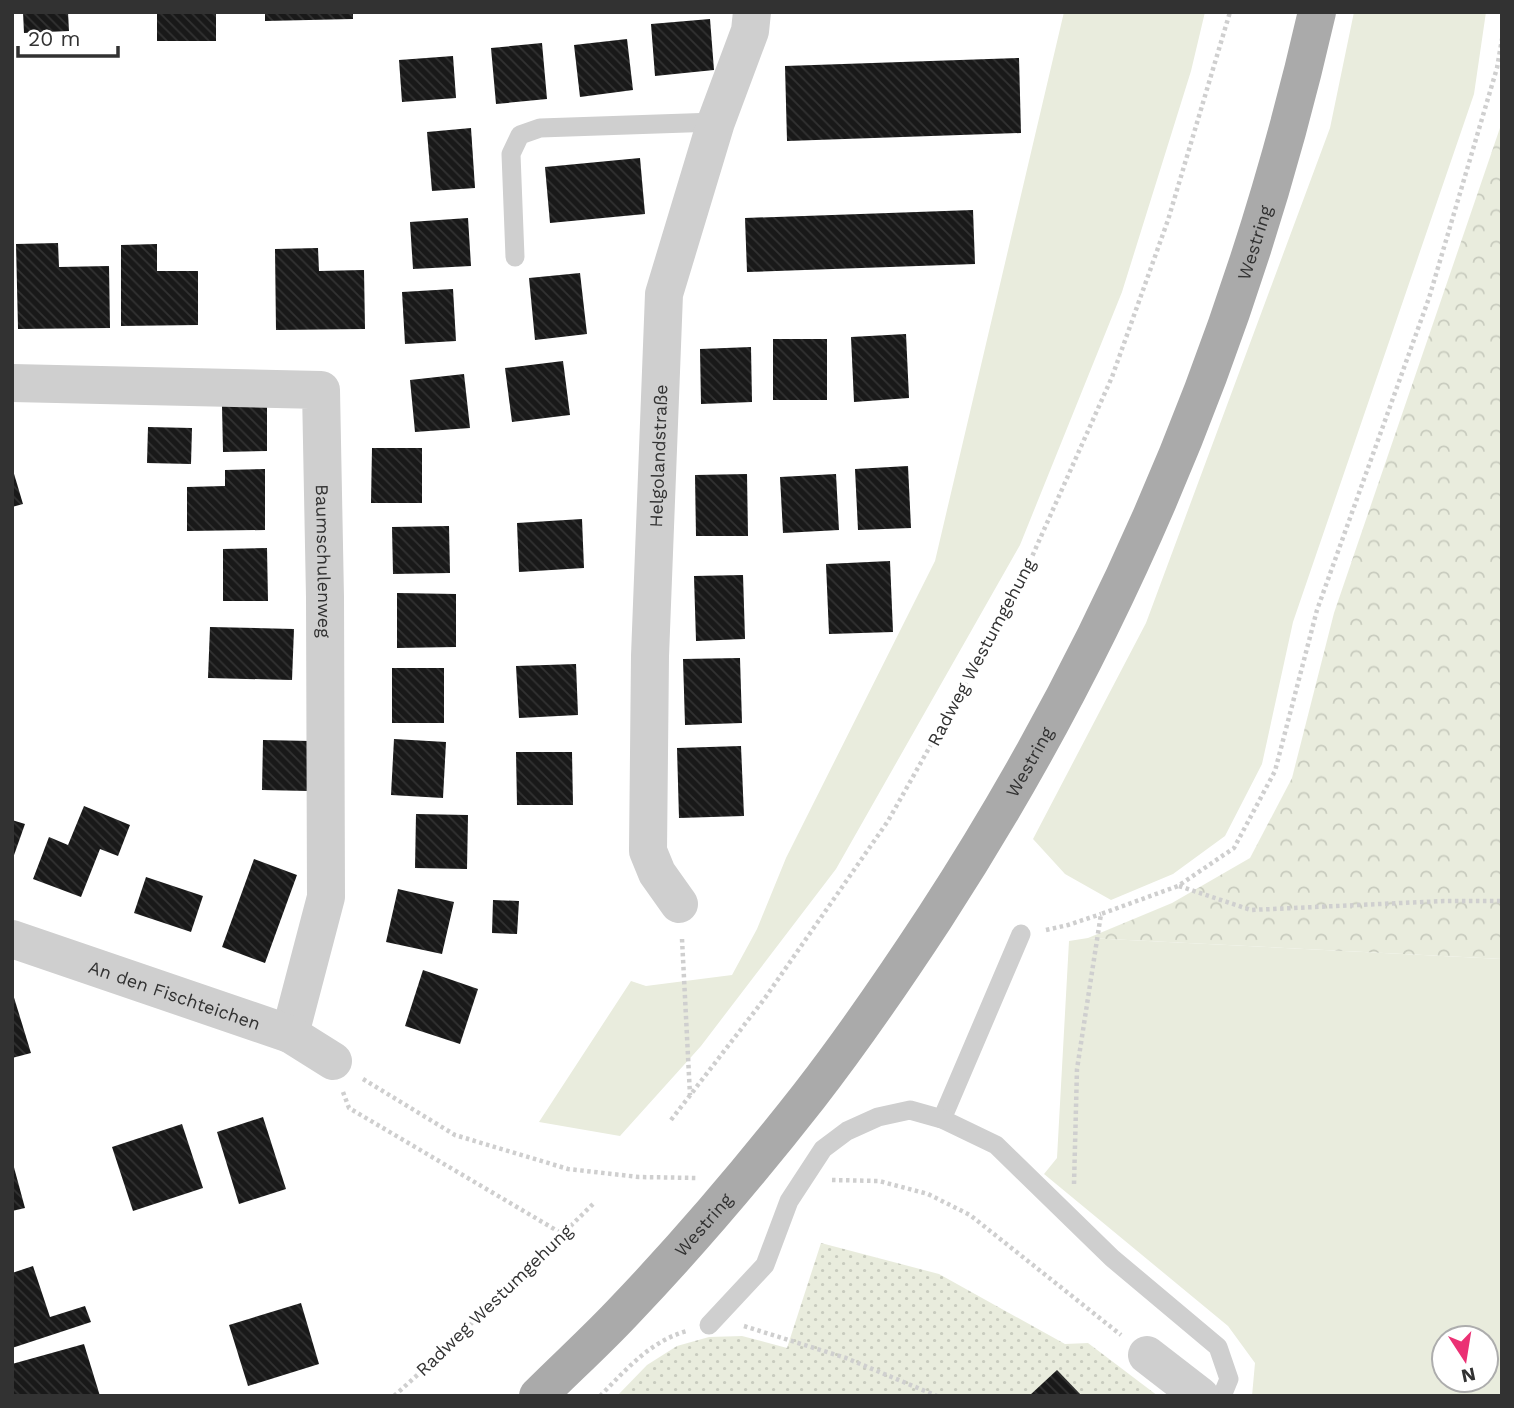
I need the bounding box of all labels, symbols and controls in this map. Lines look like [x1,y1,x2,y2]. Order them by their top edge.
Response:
scale bar [18,14,117,58]
text: 20 m [28,26,80,51]
street label: Westring [1232,202,1276,283]
street label: Helgolandstraße [644,384,671,528]
street label: Baumschulenweg [312,484,336,638]
street label: Radweg Westumgehung [923,554,1040,749]
street label: Westring [1001,723,1057,801]
street label: An den Fischteichen [86,956,263,1034]
street label: Westring [670,1188,736,1260]
street label: Radweg Westumgehung [411,1220,577,1380]
north arrow [1430,1324,1500,1394]
text: N [1459,1362,1478,1388]

